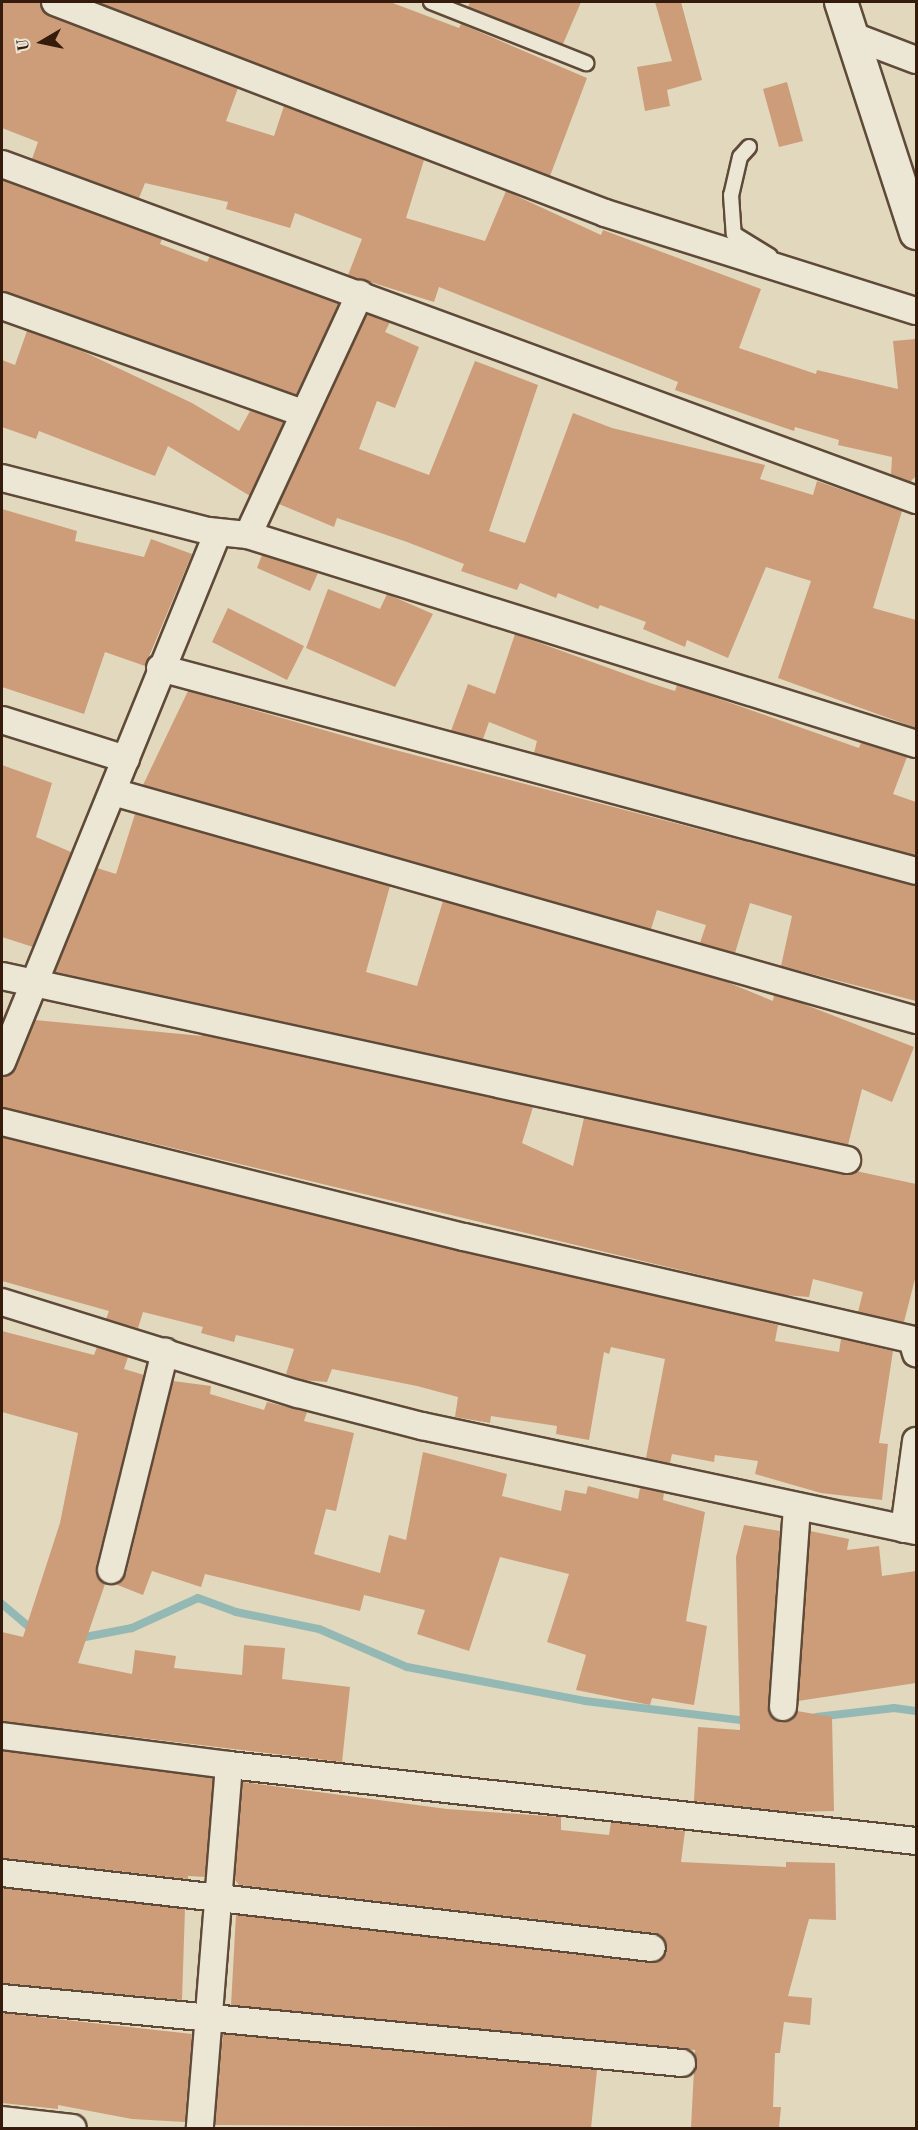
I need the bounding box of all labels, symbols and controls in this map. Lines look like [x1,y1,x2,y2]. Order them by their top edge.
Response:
north arrow [12,12,72,72]
text: U [15,37,33,52]

